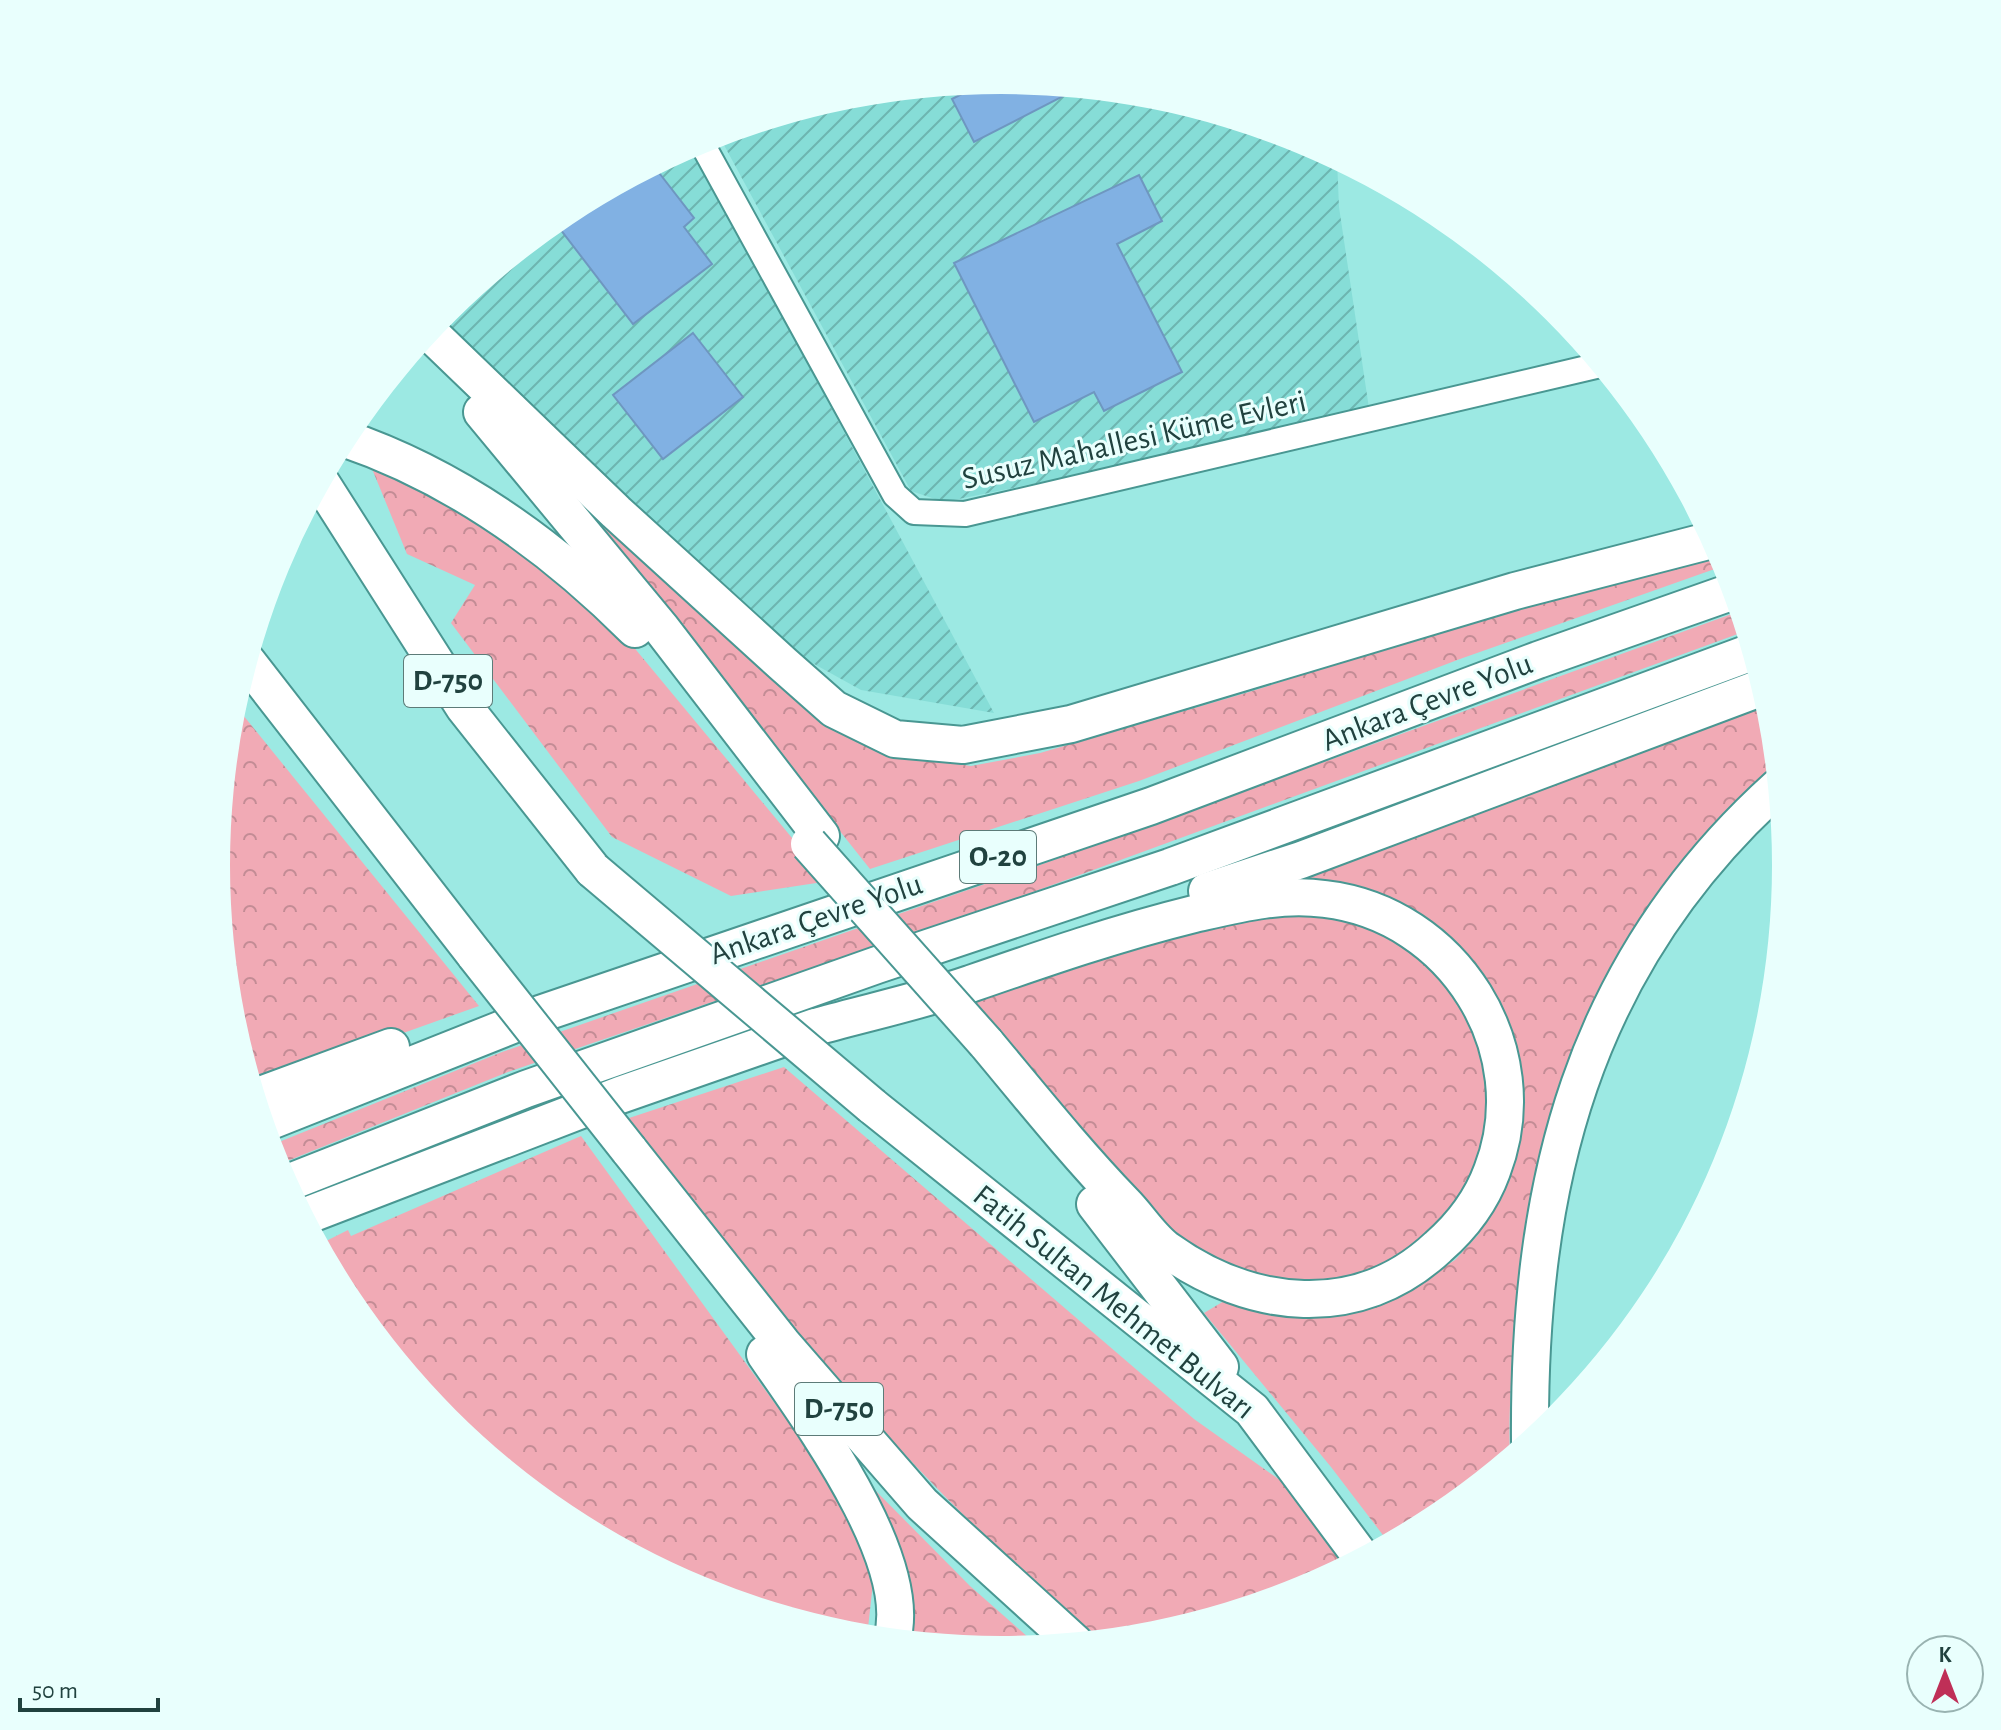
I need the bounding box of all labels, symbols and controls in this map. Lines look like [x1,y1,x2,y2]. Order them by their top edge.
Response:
street label: Susuz Mahallesi Küme Evleri [959,385,1309,495]
street label: Ankara Çevre Yolu [1317,647,1537,757]
road number: D-750 [404,655,492,707]
road number: O-20 [960,831,1036,883]
street label: Ankara Çevre Yolu [706,868,926,970]
street label: Fatih Sultan Mehmet Bulvarı [967,1179,1261,1425]
road number: D-750 [795,1383,883,1435]
north arrow [1905,1634,1985,1714]
text: K [1939,1644,1953,1666]
scale bar [20,1662,158,1712]
text: 50 m [32,1679,78,1703]

